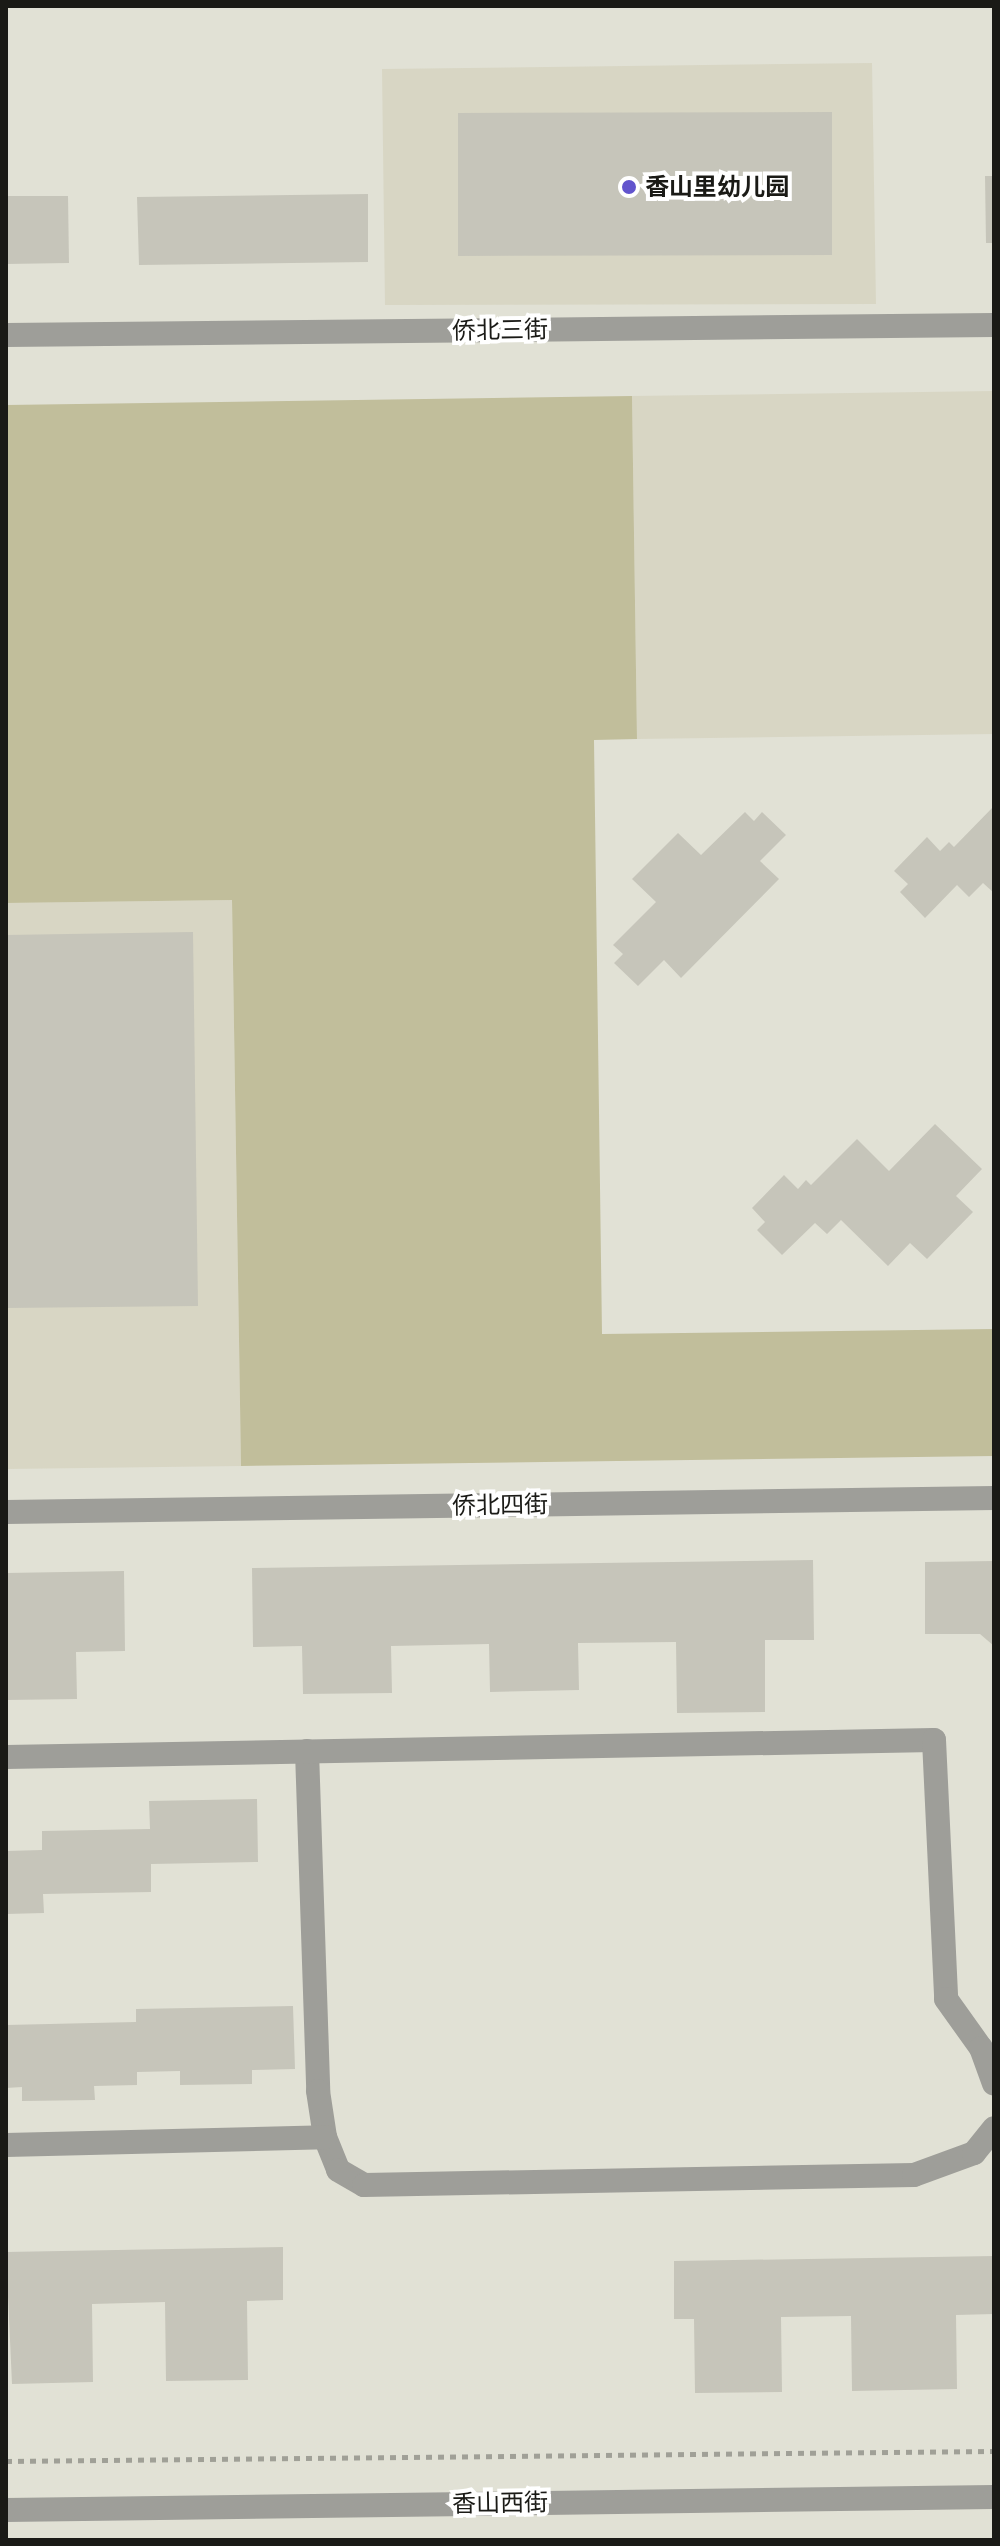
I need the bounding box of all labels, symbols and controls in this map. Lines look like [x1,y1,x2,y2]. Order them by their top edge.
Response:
place label: 香山里幼儿园 [645,173,789,201]
marker: 香山里幼儿园 [620,178,638,196]
street label: 侨北三街 [452,315,548,345]
street label: 侨北四街 [452,1490,548,1520]
street label: 香山西街 [452,2488,548,2518]

